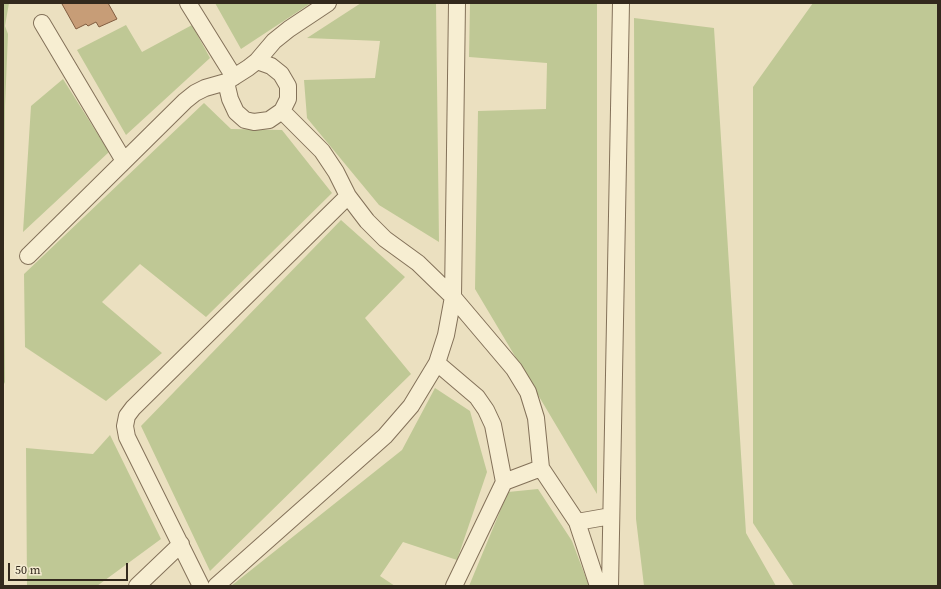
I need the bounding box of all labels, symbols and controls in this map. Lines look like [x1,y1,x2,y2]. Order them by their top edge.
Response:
scale bar [10,555,130,581]
text: 50 m [15,562,41,578]

